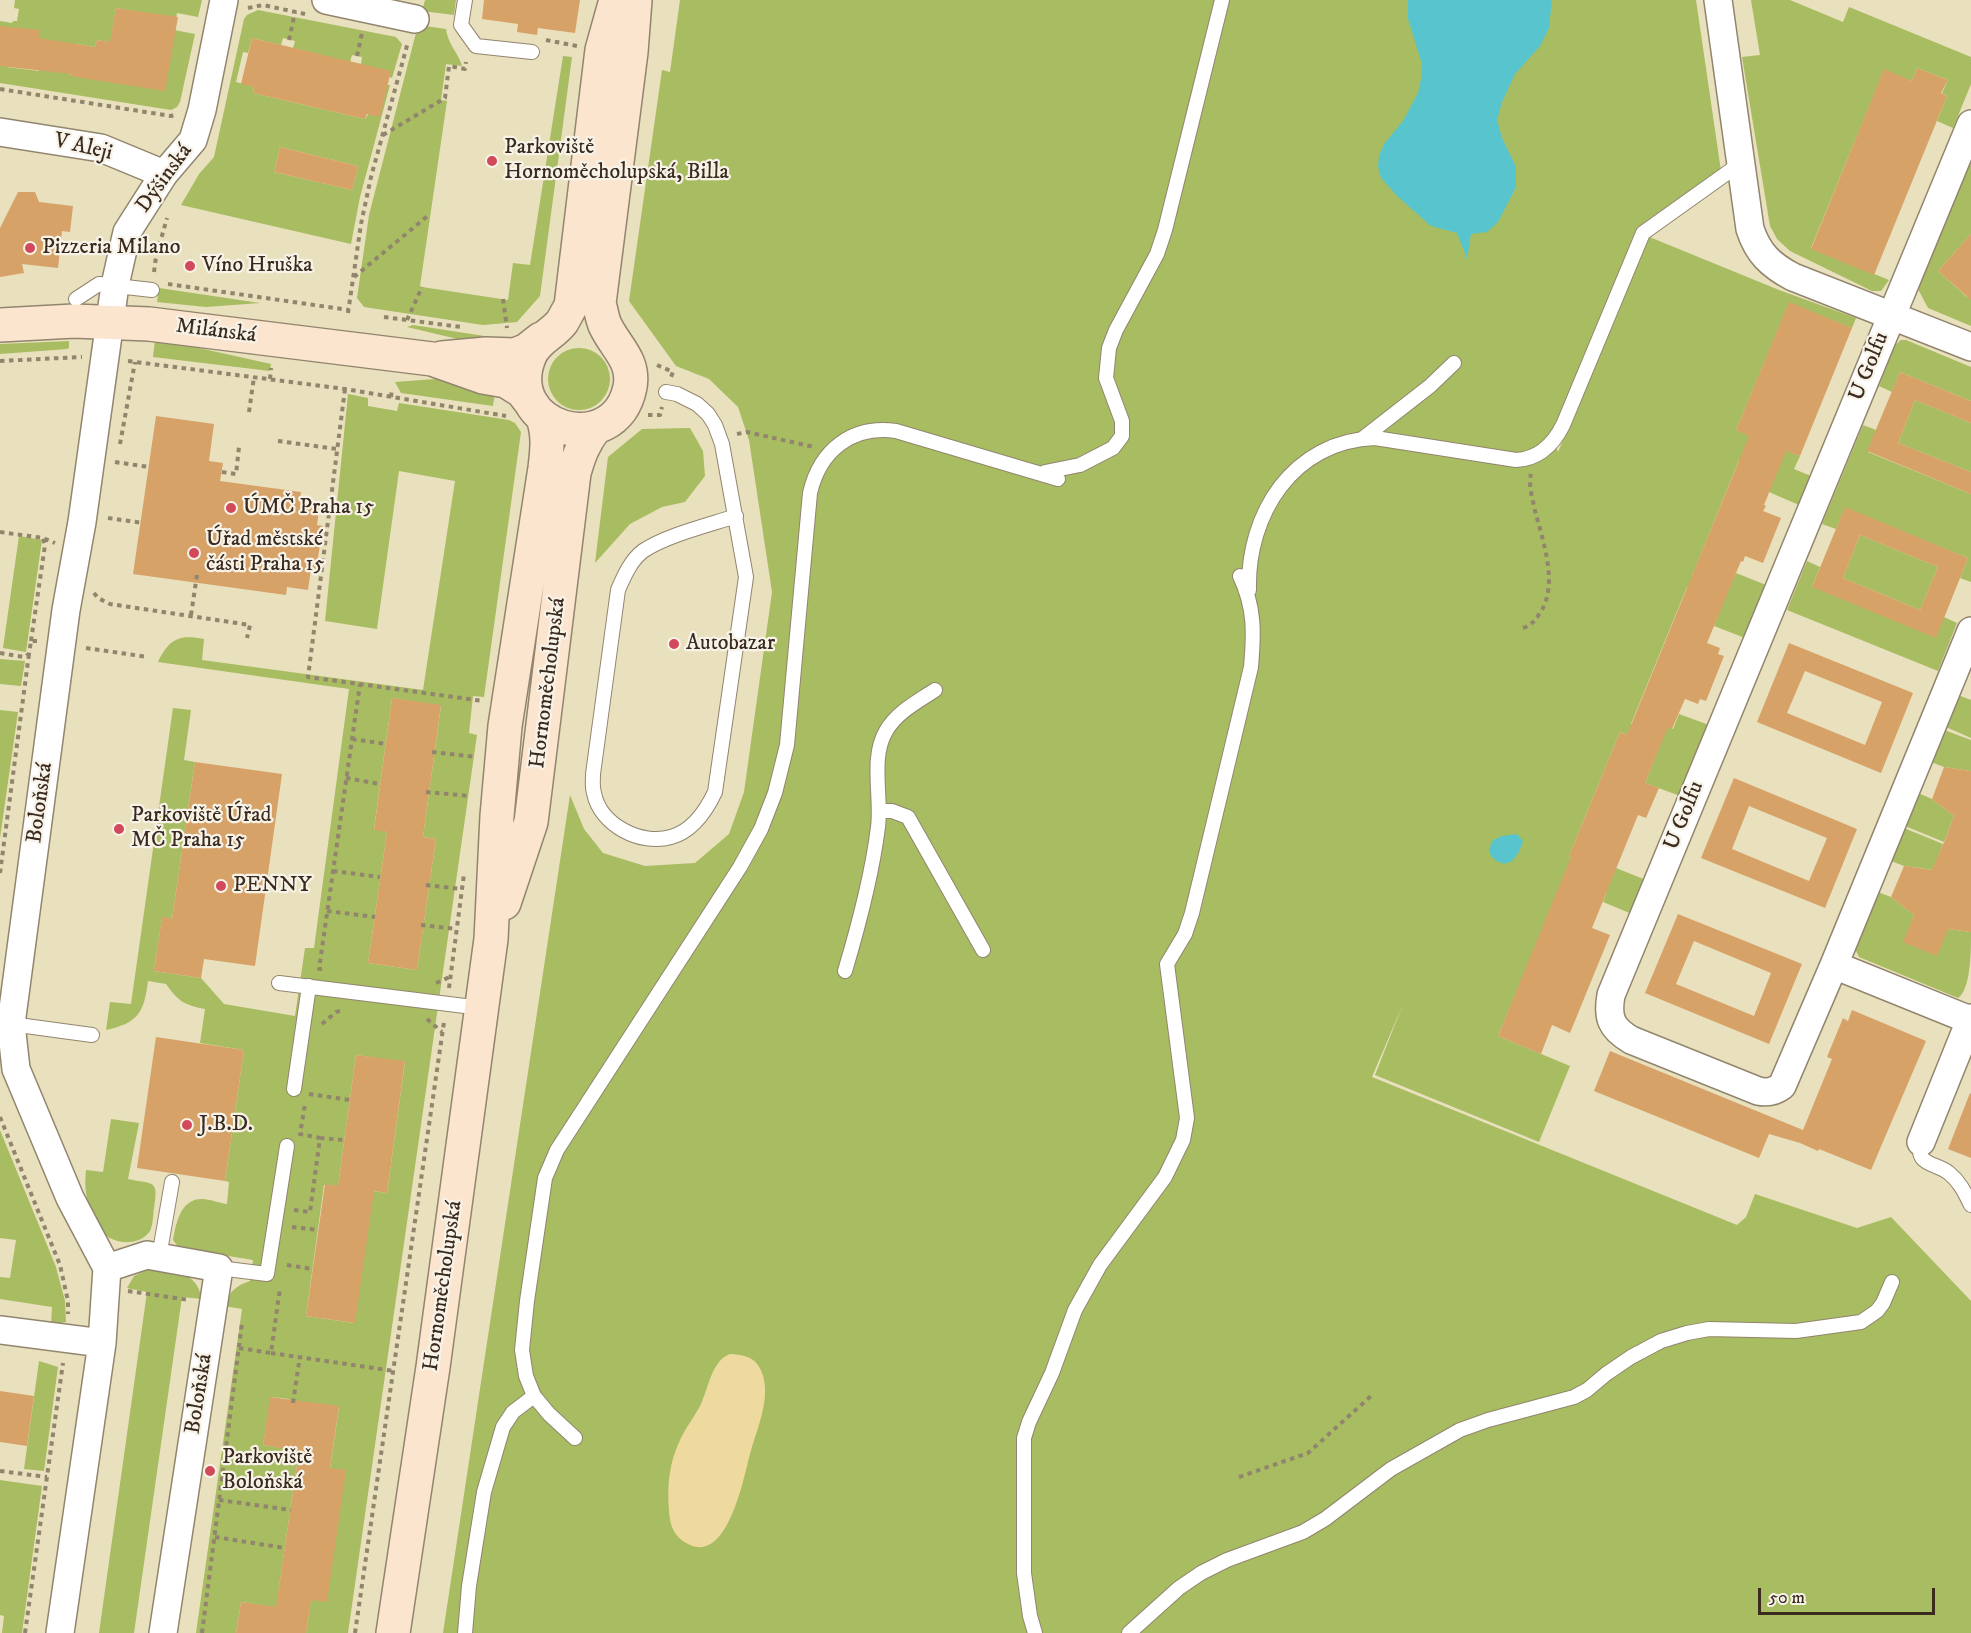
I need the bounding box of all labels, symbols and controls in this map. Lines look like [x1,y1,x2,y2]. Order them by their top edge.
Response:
street label: V Aleji [51,128,115,168]
place label: Parkoviště Hornoměcholupská, Billa [504,135,729,186]
street label: Dýšinská [131,139,199,219]
marker: Parkoviště Hornoměcholupská, Billa [485,154,499,168]
place label: Pizzeria Milano [42,235,180,261]
marker: Pizzeria Milano [23,241,37,255]
place label: Víno Hruška [202,253,313,279]
marker: Víno Hruška [183,259,197,273]
street label: Milánská [174,314,258,350]
street label: U Golfu [1844,329,1896,405]
place label: ÚMČ Praha 15 [243,495,374,521]
marker: ÚMČ Praha 15 [224,501,238,515]
place label: Úřad městské části Praha 15 [206,527,324,578]
marker: Úřad městské části Praha 15 [187,546,201,560]
street label: Hornoměcholupská [525,596,573,770]
place label: Autobazar [686,631,775,657]
marker: Autobazar [667,637,681,651]
street label: Boloňská [22,761,60,845]
street label: U Golfu [1659,778,1711,854]
place label: Parkoviště Úřad MČ Praha 15 [131,803,271,854]
marker: Parkoviště Úřad MČ Praha 15 [112,822,126,836]
place label: PENNY [233,873,312,899]
marker: PENNY [214,879,228,893]
place label: J.B.D. [199,1112,253,1138]
marker: J.B.D. [180,1118,194,1132]
street label: Hornoměcholupská [419,1199,469,1373]
street label: Boloňská [181,1352,219,1436]
place label: Parkoviště Boloňská [222,1445,312,1496]
marker: Parkoviště Boloňská [203,1464,217,1478]
scale bar [1761,1576,1938,1614]
text: 50 m [1769,1587,1805,1609]

